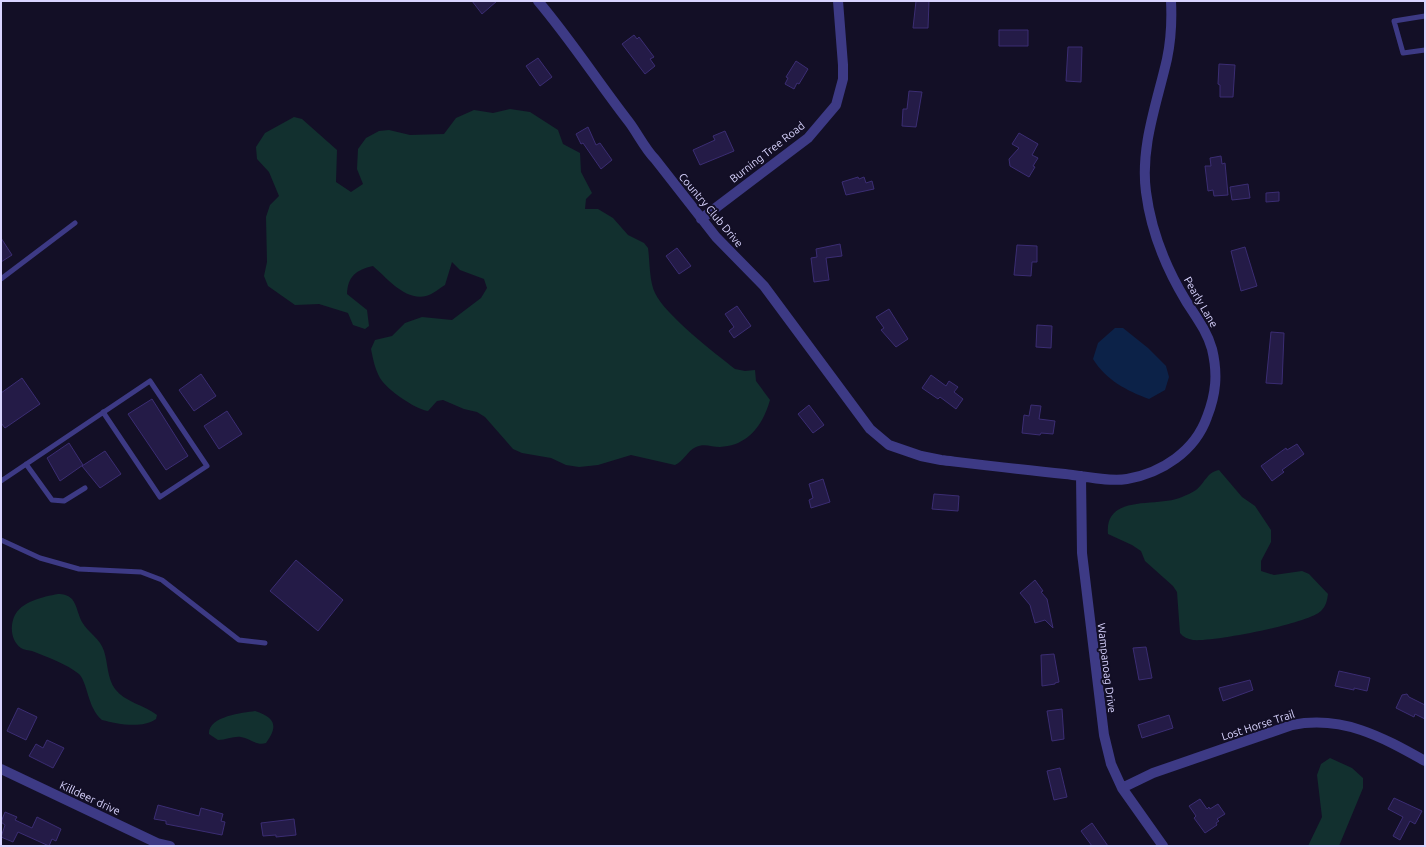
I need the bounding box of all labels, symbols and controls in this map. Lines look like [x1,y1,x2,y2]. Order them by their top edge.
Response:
street label: Burning Tree Road [727,119,807,185]
street label: Country Club Drive [676,170,746,250]
street label: Pearly Lane [1182,275,1220,329]
street label: Wampanoag Drive [1096,622,1118,714]
street label: Lost Horse Trail [1220,707,1296,743]
street label: Killdeer drive [58,779,122,817]

